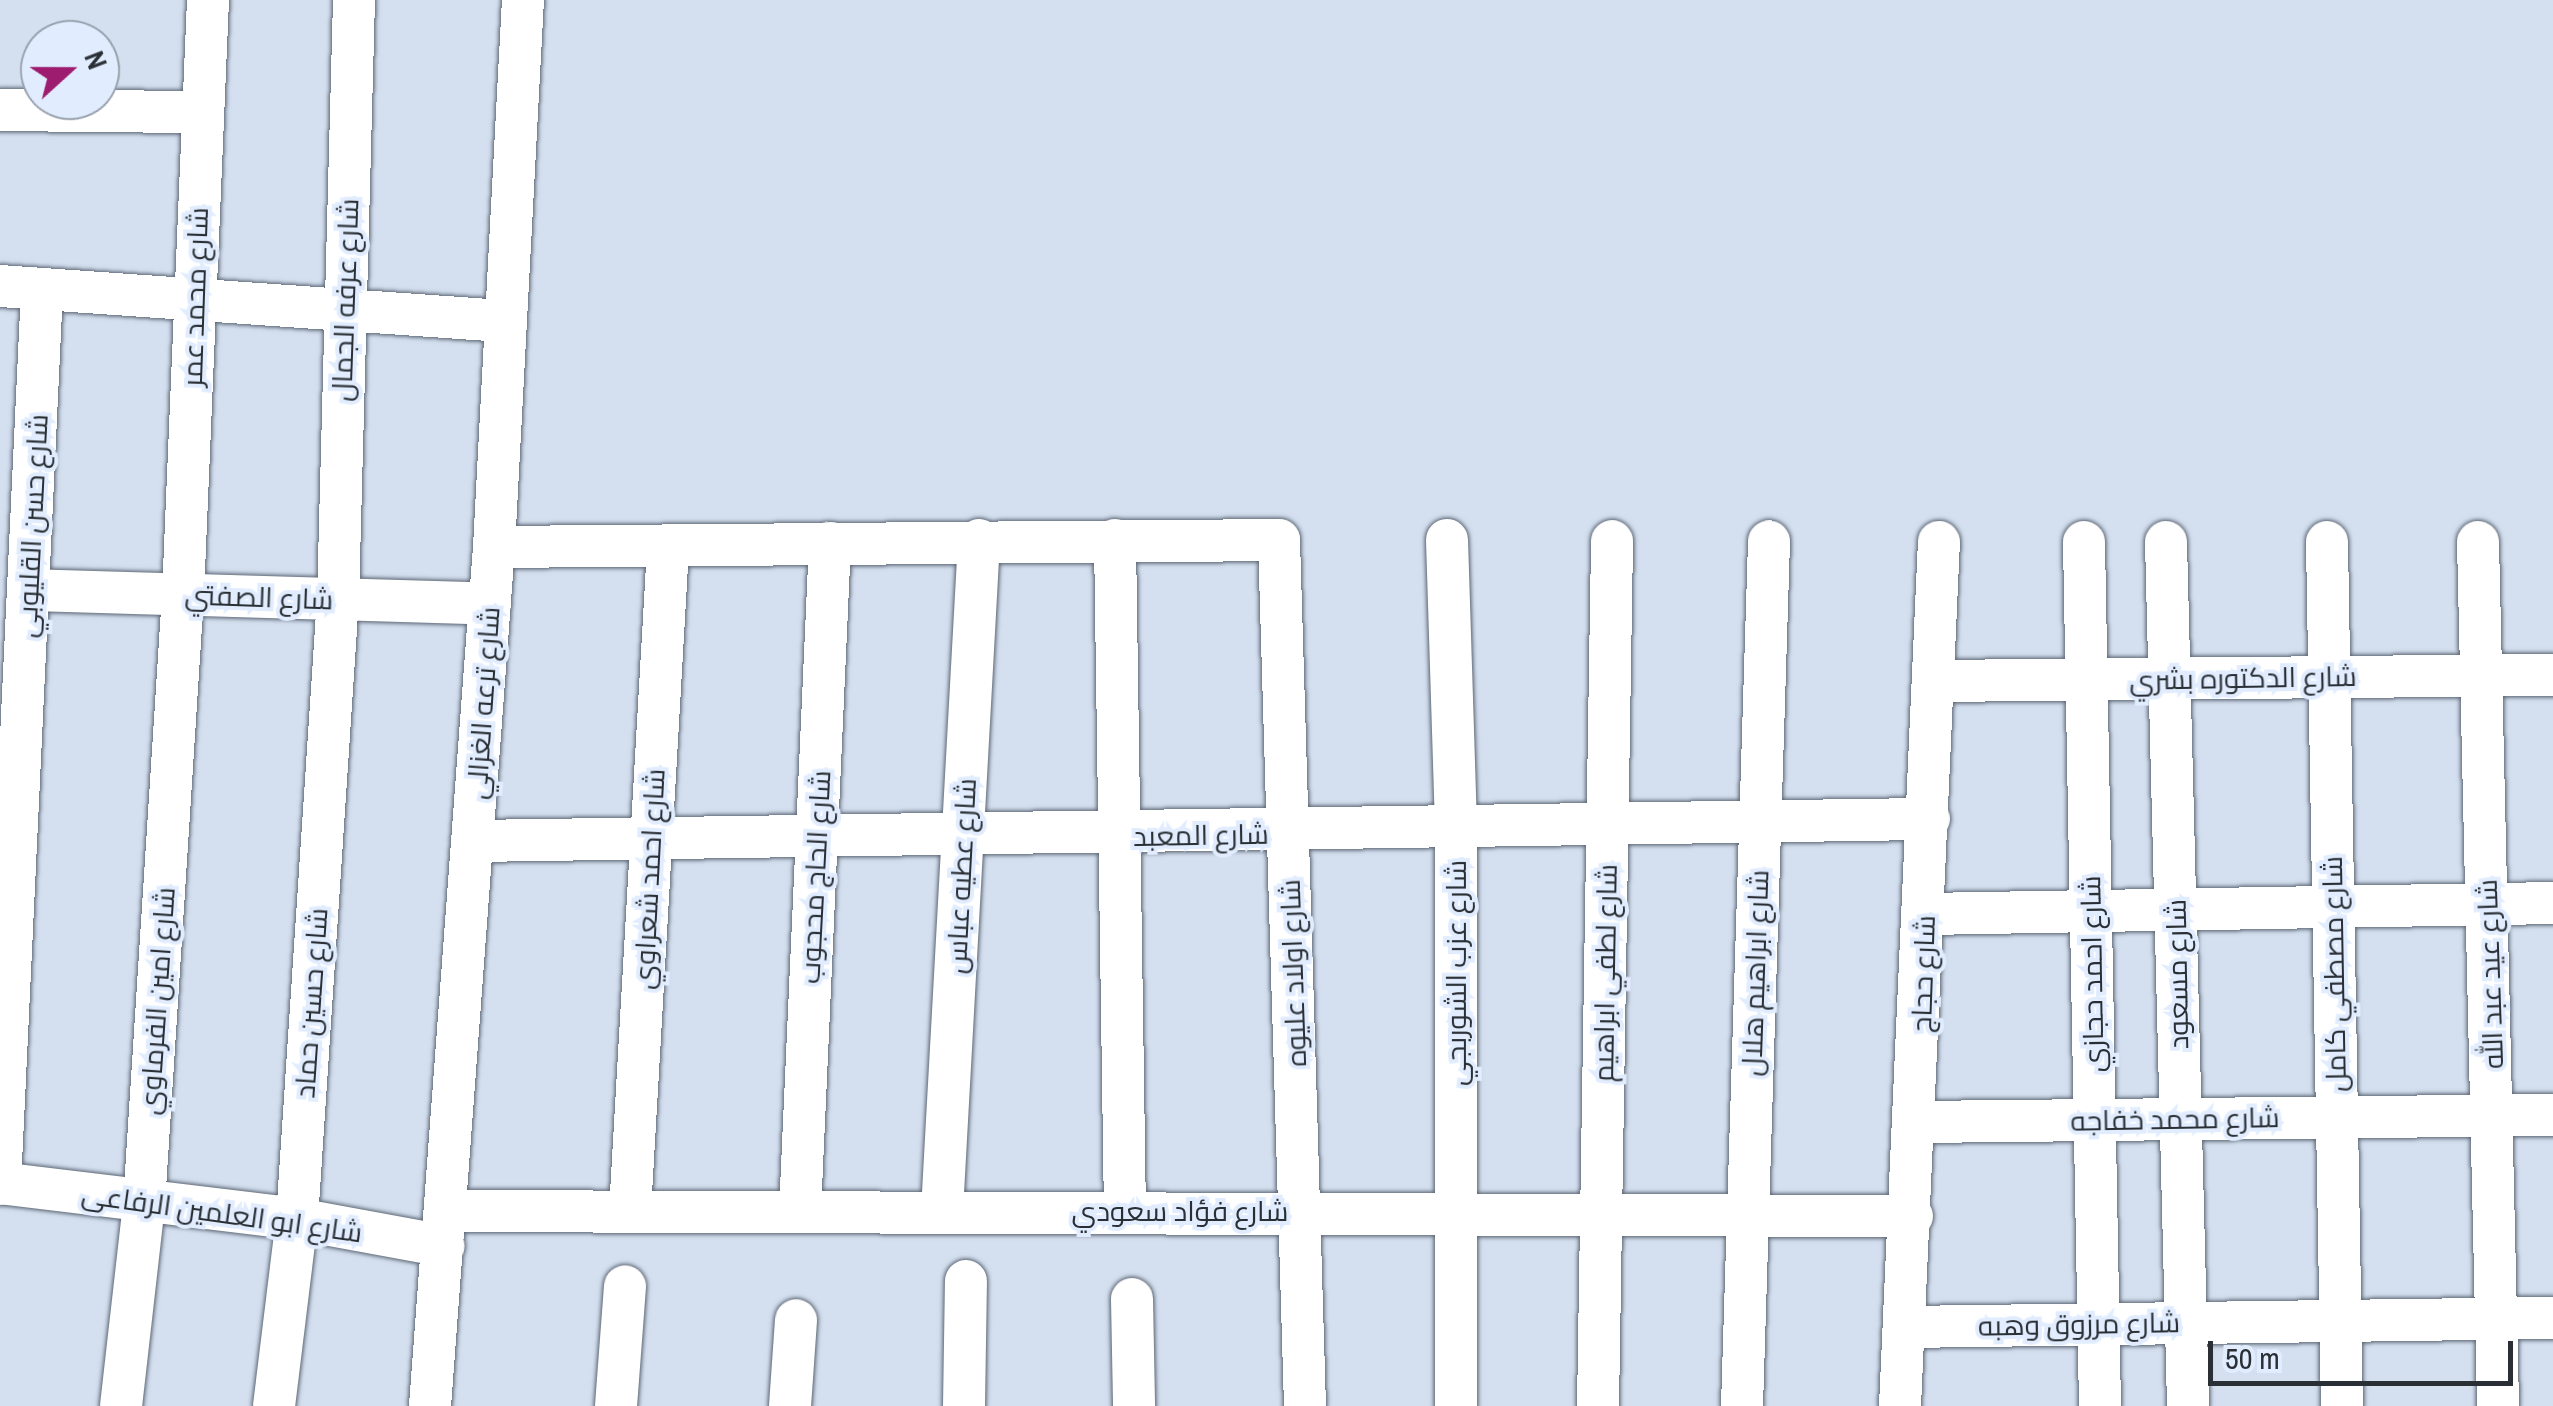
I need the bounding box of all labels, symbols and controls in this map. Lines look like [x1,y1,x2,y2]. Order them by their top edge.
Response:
north arrow [20,20,120,120]
text: N [75,45,117,75]
street label: شارع عرفه الجمال [325,198,365,402]
street label: شارع محمد عمر [175,207,215,387]
street label: شارع حسن القليوبي [9,413,55,639]
street label: شارع الصفتي [184,578,334,616]
street label: شارع ترعه الغزالي [460,605,506,801]
street label: شارع الدكتوره بشري [2129,659,2357,697]
street label: شارع احمد شعراوي [626,768,672,990]
street label: شارع الحاج محجوب [793,769,837,985]
street label: شارع عطيه عباس [939,777,983,975]
street label: شارع المعبد [1133,817,1269,853]
street label: شارع مصطفي كامل [2315,856,2353,1092]
street label: شارع عزب الشوربجي [1439,860,1473,1086]
street label: شارع لطفي ابراهيم [1586,864,1624,1082]
street label: شارع ابراهيم هلال [1735,869,1775,1077]
street label: شارع احمد حجازي [2073,875,2111,1073]
street label: شارع عيد عبد الله [2470,878,2510,1070]
street label: شارع اولاد عليوه [1273,879,1313,1067]
street label: شارع امين الفرماوي [132,886,182,1116]
street label: شارع مسعود [2159,899,2195,1049]
street label: شارع حسين حماد [288,907,334,1099]
street label: شارع حجاج [1904,915,1942,1033]
street label: شارع محمد خفاجه [2070,1100,2280,1138]
street label: شارع ابو العلمين الرفاعى [79,1177,365,1249]
street label: شارع فؤاد سعودي [1072,1194,1288,1228]
street label: شارع مرزوق وهبه [1978,1305,2180,1343]
scale bar [2213,1321,2518,1383]
text: 50 m [2225,1338,2280,1378]

